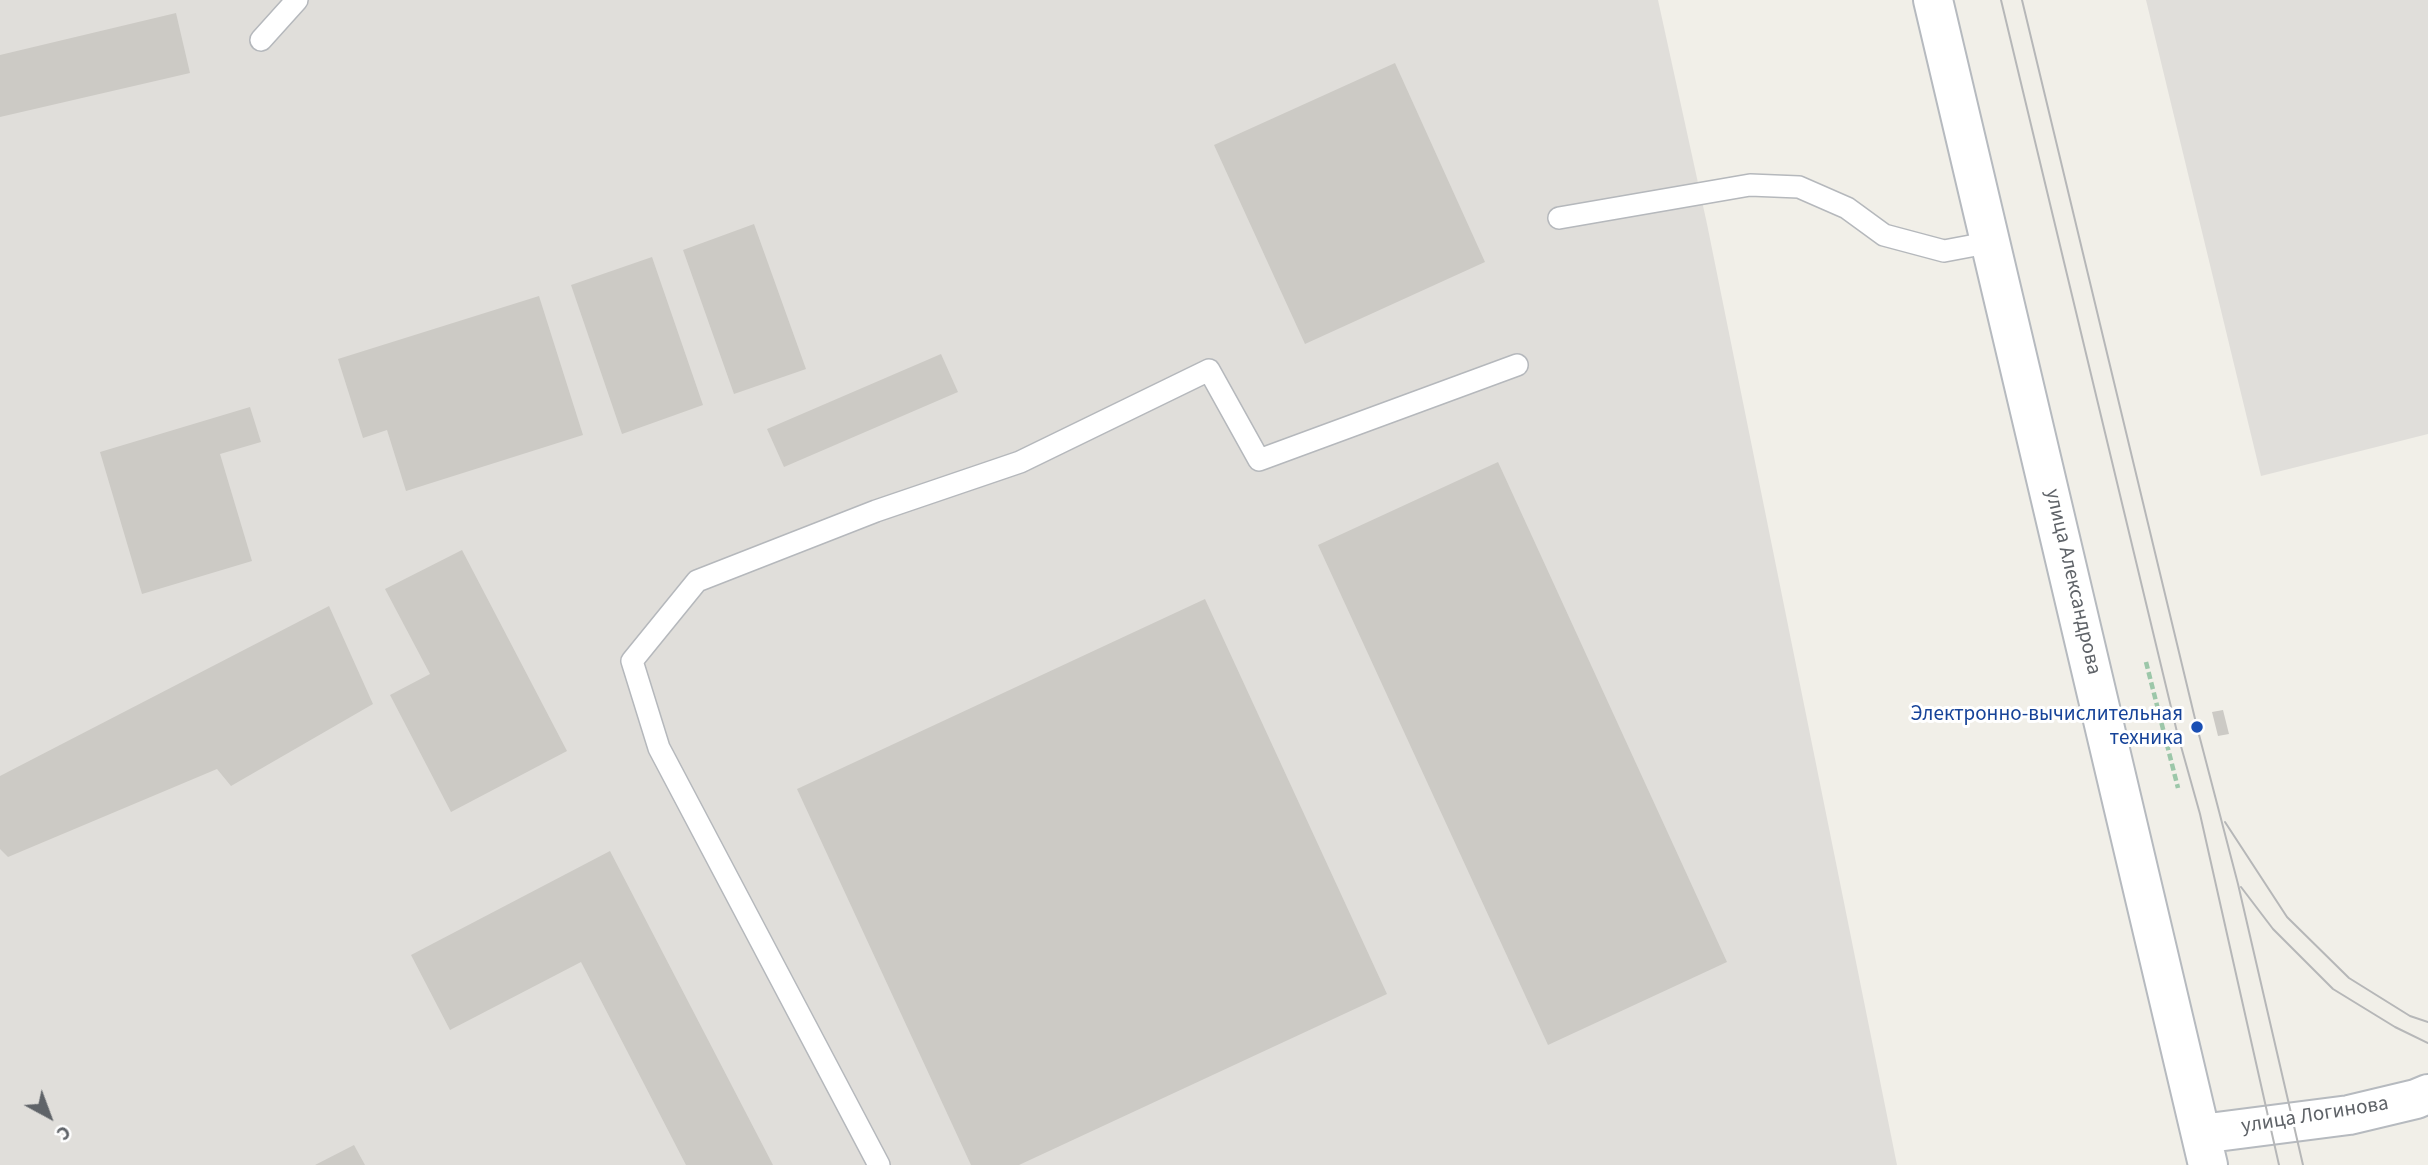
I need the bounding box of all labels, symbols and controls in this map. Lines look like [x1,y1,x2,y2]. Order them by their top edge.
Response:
street label: улица Александрова [2038,487,2106,677]
place label: Электронно-вычислительная техника [1910,702,2183,752]
marker: Электронно-вычислительная техника [2189,719,2205,735]
north arrow [14,1081,84,1151]
street label: улица Логинова [2240,1092,2390,1140]
text: С [50,1118,76,1146]

